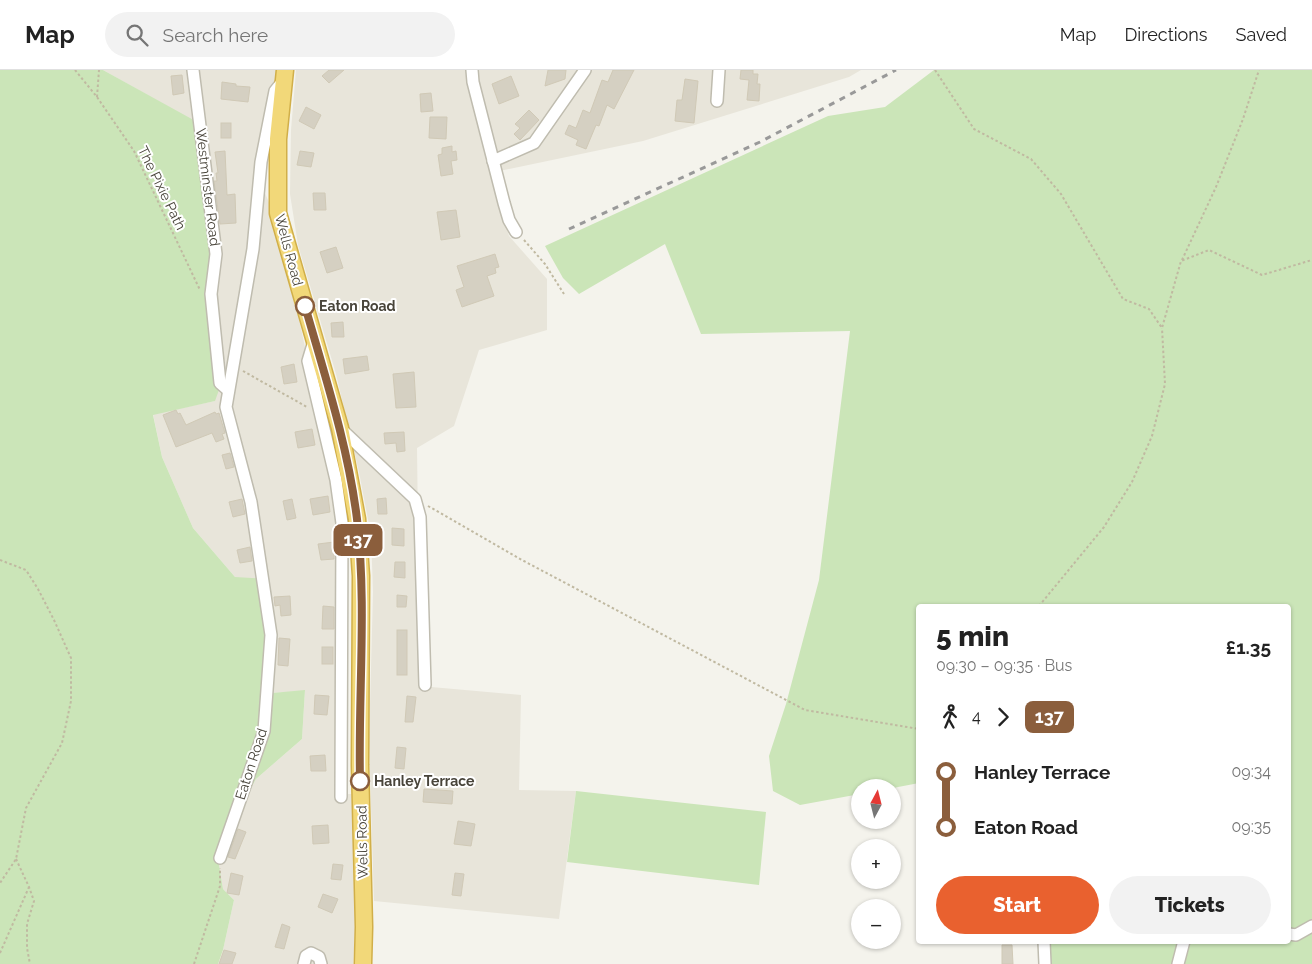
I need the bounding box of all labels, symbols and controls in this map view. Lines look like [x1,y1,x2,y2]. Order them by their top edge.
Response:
search box [105,12,455,57]
text: Map [25,20,75,49]
icon: search [123,21,151,49]
text: Search here [163,24,268,46]
text: Map [1060,24,1096,45]
text: Directions [1124,24,1208,45]
text: Saved [1236,24,1287,45]
street label: Westminster Road [193,127,223,247]
street label: The Pixie Path [135,144,189,232]
street label: Wells Road [272,212,306,288]
marker: Eaton Road [295,296,315,316]
place label: Eaton Road [319,298,396,314]
line badge: 137 [329,524,387,556]
text: 137 [343,529,373,550]
text: 5 min [936,620,1009,653]
text: £1.35 [1226,636,1271,658]
text: 09:30 – 09:35 · Bus [936,656,1072,675]
icon: walk [936,703,964,731]
icon: forward [989,703,1017,731]
text: 137 [1035,706,1064,727]
text: 4 [972,707,981,726]
street label: Eaton Road [232,726,270,802]
text: Hanley Terrace [974,761,1110,783]
text: 09:34 [1232,762,1271,781]
marker: Hanley Terrace [350,771,370,791]
place label: Hanley Terrace [374,773,475,789]
north arrow [851,779,901,829]
map controls [851,779,901,949]
street label: Wells Road [353,805,371,879]
text: Eaton Road [974,816,1078,838]
text: 09:35 [1232,817,1271,836]
button: + [851,839,901,889]
button: Start [936,876,1099,934]
button: Tickets [1109,876,1271,934]
button: − [851,899,901,949]

